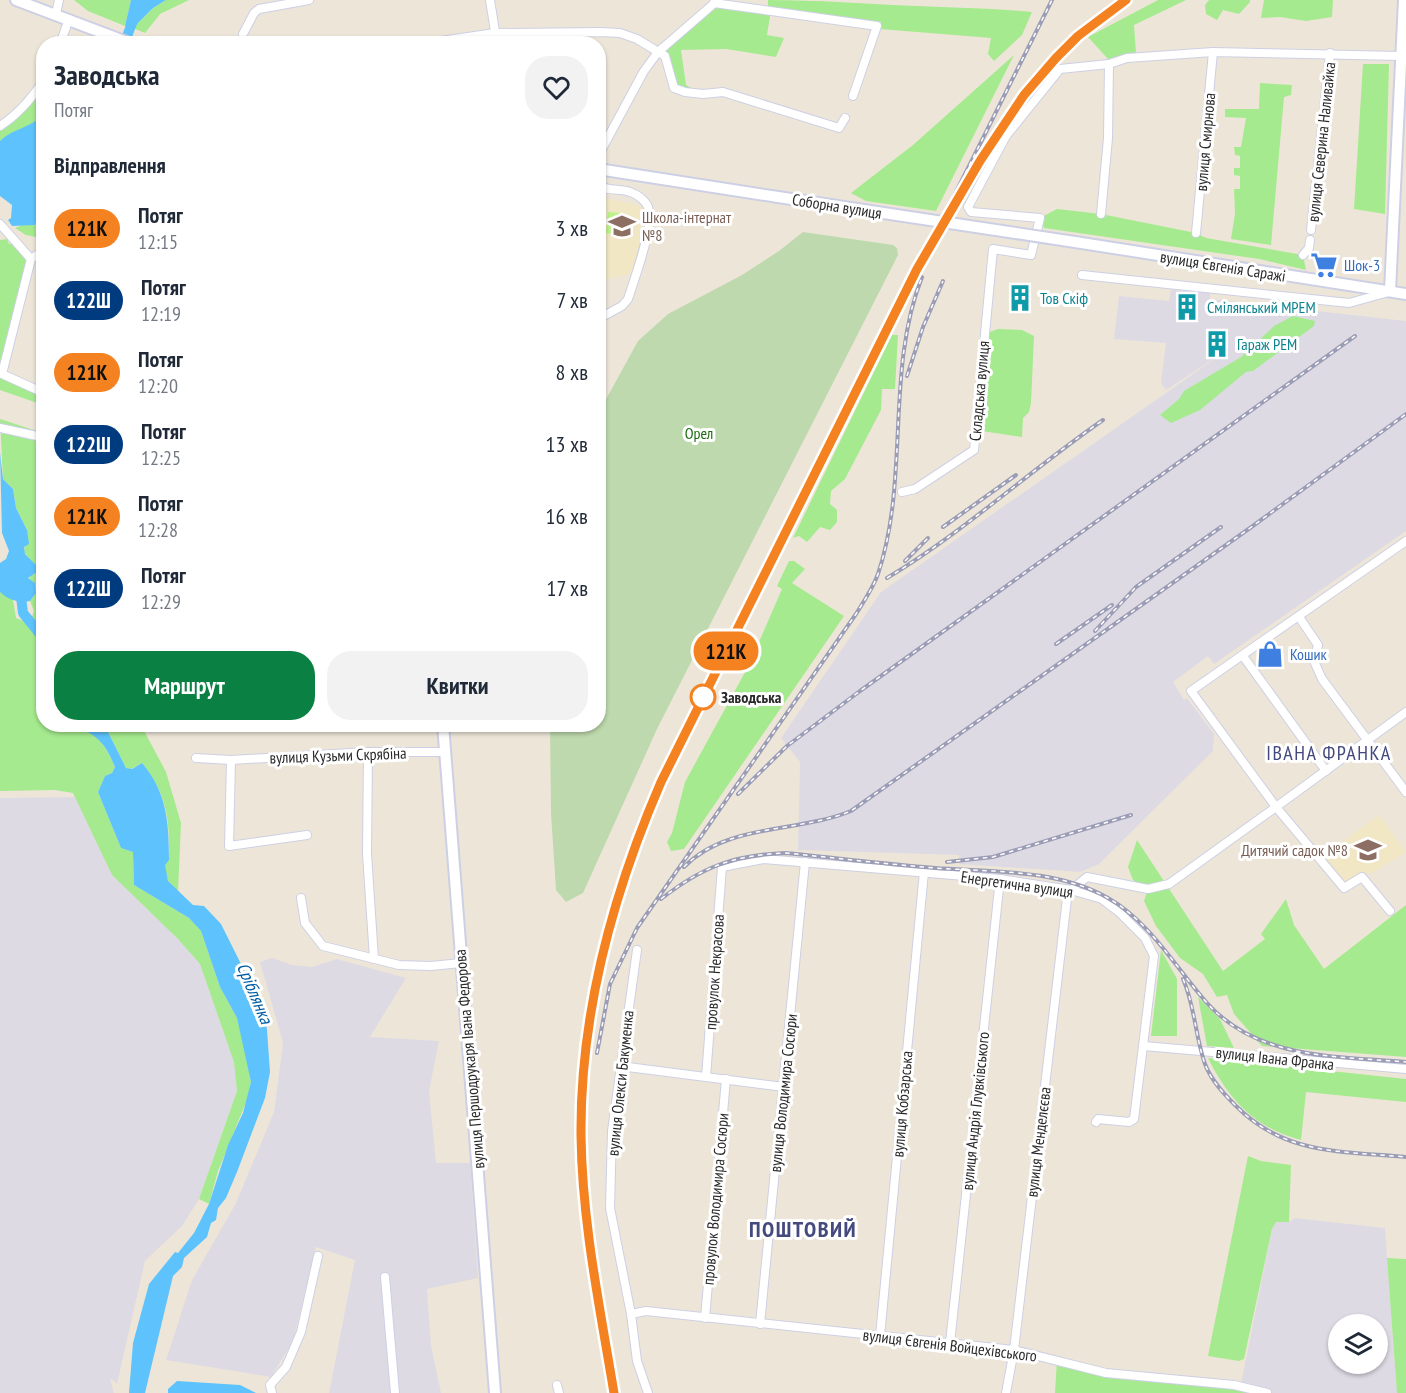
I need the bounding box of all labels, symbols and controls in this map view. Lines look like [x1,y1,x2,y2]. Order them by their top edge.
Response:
text: Заводська [54,56,160,93]
button: heart [525,56,588,119]
street label: вулиця Северина Наливайка [1303,61,1339,223]
street label: вулиця Смирнова [1191,92,1219,192]
text: Потяг [54,97,93,123]
text: Відправлення [54,151,166,179]
street label: Соборна вулиця [791,189,883,223]
text: Потяг [138,201,183,229]
place label: Школа-інтернат №8 [642,207,732,245]
school or university icon: Школа-інтернат №8 [607,211,637,241]
text: 3 хв [556,214,588,242]
text: 121К [66,215,108,242]
text: 12:15 [138,229,178,255]
street label: вулиця Євгенія Саражі [1159,246,1287,286]
supermarket icon: Шок-3 [1309,250,1339,280]
place label: Шок-3 [1344,255,1380,275]
text: Потяг [141,273,186,301]
building icon: Тов Скіф [1005,283,1035,313]
text: 7 хв [556,286,588,314]
text: 122Ш [66,287,111,314]
place label: Тов Скіф [1040,288,1088,308]
building icon: Смілянський МРЕМ [1172,292,1202,322]
place label: Смілянський МРЕМ [1207,297,1316,317]
text: 12:19 [141,301,181,327]
building icon: Гараж РЕМ [1202,329,1232,359]
place label: Гараж РЕМ [1237,334,1297,354]
street label: Складська вулиця [965,340,993,442]
text: Потяг [138,345,183,373]
text: 8 хв [556,358,588,386]
text: 121К [66,359,108,386]
text: 12:20 [138,373,178,399]
text: Потяг [141,417,186,445]
park label: Орел [685,423,713,443]
text: 13 хв [546,430,588,458]
text: 122Ш [66,431,111,458]
text: 12:25 [141,445,181,471]
text: Потяг [138,489,183,517]
text: 16 хв [546,502,588,530]
text: 121К [66,503,108,530]
text: 12:28 [138,517,178,543]
text: Потяг [141,561,186,589]
text: 17 хв [547,574,588,602]
text: 122Ш [66,575,111,602]
text: 12:29 [141,589,181,615]
line badge: 121К [684,632,768,670]
text: 121К [705,638,747,665]
shop icon: Кошик [1255,639,1285,669]
place label: Кошик [1290,644,1328,664]
button: Маршрут [54,651,315,720]
button: Квитки [327,651,588,720]
marker: Заводська [690,684,716,710]
place label: Заводська [721,687,782,707]
district label: ІВАНА ФРАНКА [1266,740,1392,766]
street label: вулиця Кузьми Скрябіна [269,743,407,767]
school or university icon: Дитячий садок №8 [1353,835,1383,865]
place label: Дитячий садок №8 [1241,840,1348,860]
street label: Енергетична вулиця [960,866,1074,902]
street label: провулок Некрасова [700,913,728,1031]
street label: вулиця Першодрукаря Івана Федорова [449,948,489,1170]
water label: Сріблянка [232,959,278,1028]
street label: вулиця Олекси Бакуменка [602,1009,638,1157]
street label: вулиця Володимира Сосюри [765,1013,801,1173]
street label: вулиця Андрія Глувківського [957,1031,993,1191]
street label: вулиця Івана Франка [1215,1042,1335,1074]
street label: вулиця Кобзарська [887,1050,917,1158]
street label: вулиця Менделєєва [1021,1086,1055,1198]
street label: провулок Володимира Сосюри [698,1112,732,1286]
district label: ПОШТОВИЙ [749,1215,857,1243]
map controls [1328,1314,1388,1374]
button: layers [1328,1314,1388,1374]
street label: вулиця Євгенія Войцехівського [862,1324,1038,1366]

